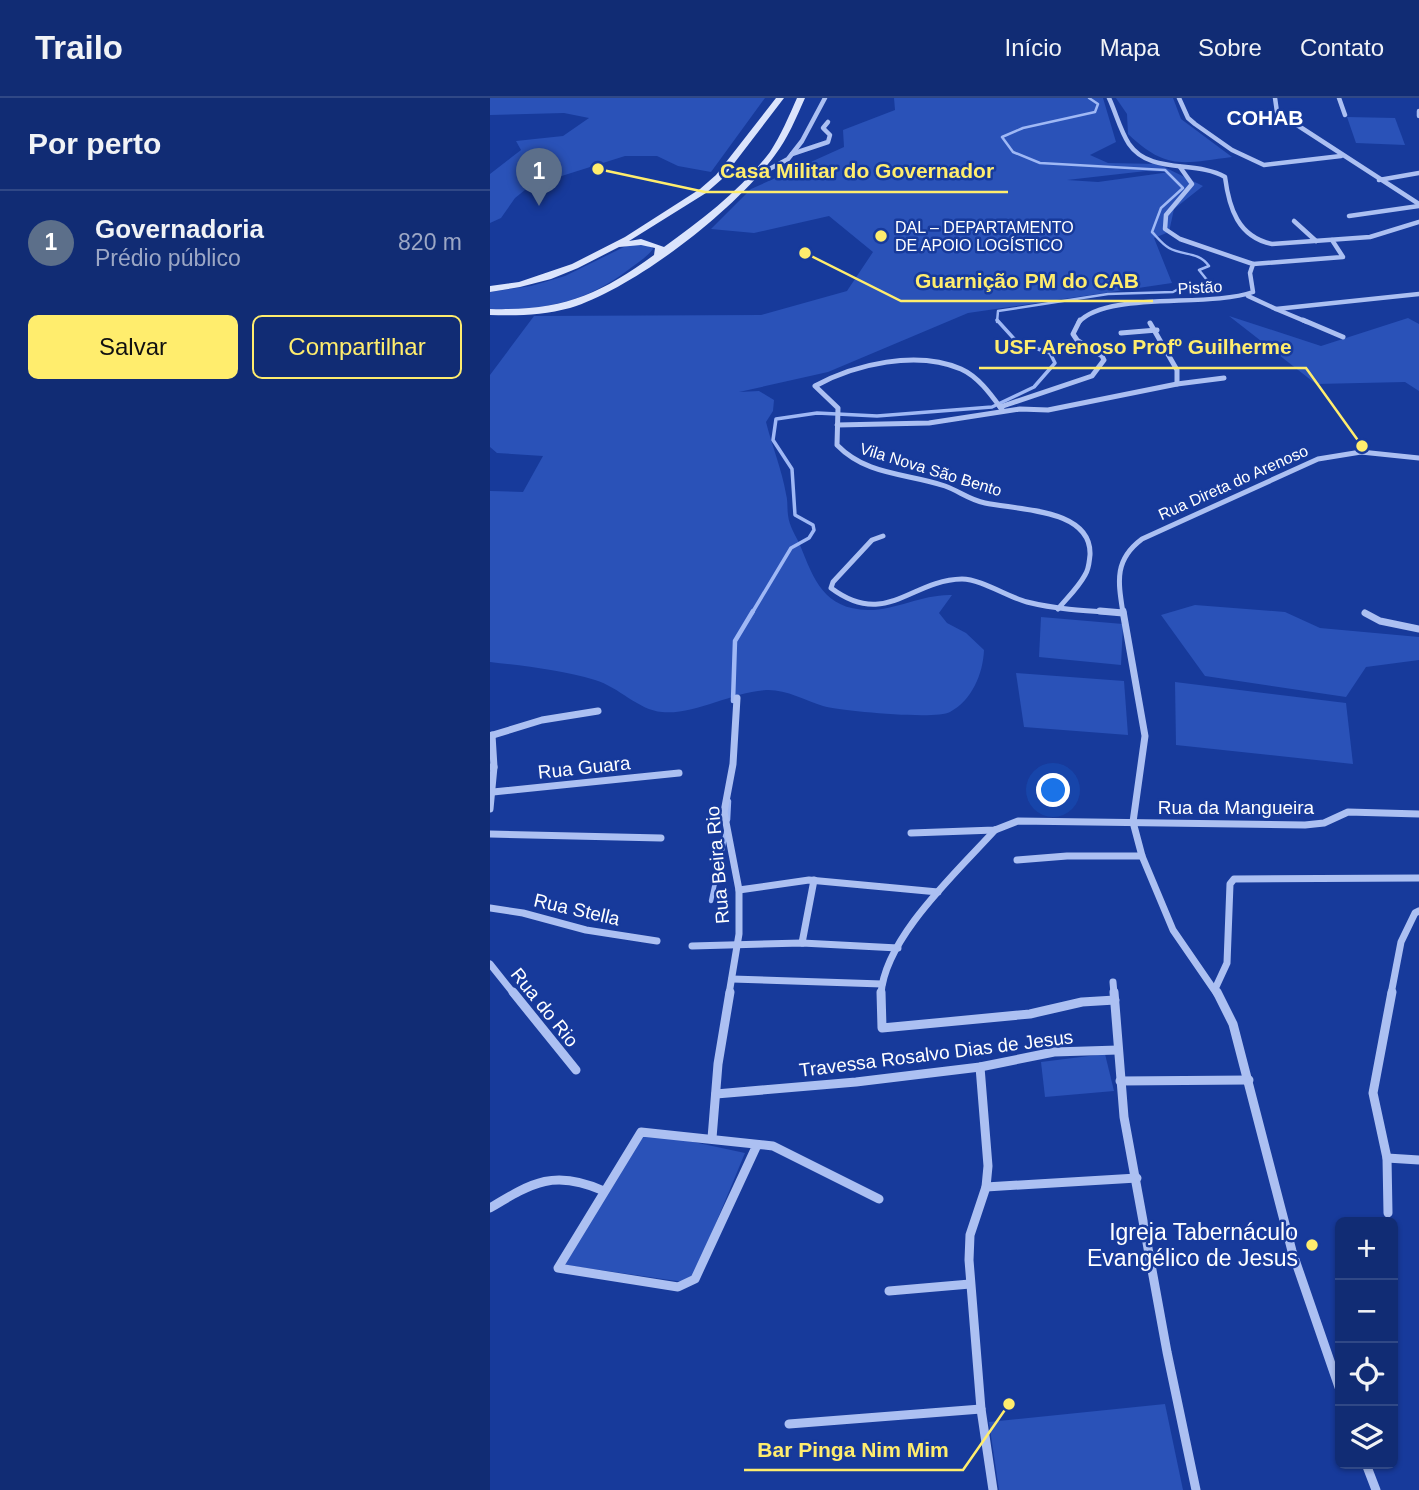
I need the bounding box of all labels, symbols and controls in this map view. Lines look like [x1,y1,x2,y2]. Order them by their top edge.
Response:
text: Trailo [35,29,123,66]
text: Início [1004,34,1062,61]
text: Mapa [1100,34,1160,61]
text: Sobre [1198,34,1262,61]
text: Contato [1300,34,1384,61]
district label: COHAB [1227,106,1304,129]
text: Por perto [28,127,161,160]
pin: 1 [516,148,562,206]
callout: Casa Militar do Governador [705,150,1008,192]
text: Casa Militar do Governador [720,159,994,182]
text: Governadoria [95,214,264,244]
place label: DAL – DEPARTAMENTO DE APOIO LOGÍSTICO [895,219,1074,254]
marker: DAL – DEPARTAMENTO DE APOIO LOGÍSTICO [873,228,889,244]
text: 1 [45,229,57,255]
text: 820 m [398,229,462,255]
text: Prédio público [95,245,241,271]
callout: Guarnição PM do CAB [901,259,1153,301]
text: Guarnição PM do CAB [915,269,1139,292]
street label: Pistão [1177,278,1223,297]
button: Salvar [28,315,238,379]
button: Compartilhar [252,315,462,379]
callout: USF Arenoso Profº Guilherme [979,326,1306,368]
text: USF Arenoso Profº Guilherme [994,335,1292,358]
street label: Vila Nova São Bento [858,440,1004,499]
street label: Rua Direta do Arenoso [1156,442,1311,523]
street label: Rua Guara [537,752,632,783]
your location [1036,773,1070,807]
street label: Rua da Mangueira [1158,797,1315,818]
street label: Rua Beira Rio [702,805,733,925]
street label: Rua Stella [532,889,622,930]
street label: Rua do Rio [507,964,583,1051]
street label: Travessa Rosalvo Dias de Jesus [798,1026,1074,1081]
map controls [1335,1217,1398,1469]
button: + [1335,1217,1398,1280]
place label: Igreja Tabernáculo Evangélico de Jesus [1087,1219,1298,1271]
marker: Igreja Tabernáculo Evangélico de Jesus [1304,1237,1320,1253]
button: − [1335,1280,1398,1343]
button: locate [1335,1343,1398,1406]
button: layers [1335,1406,1398,1469]
callout: Bar Pinga Nim Mim [744,1428,963,1470]
text: Bar Pinga Nim Mim [757,1438,949,1461]

